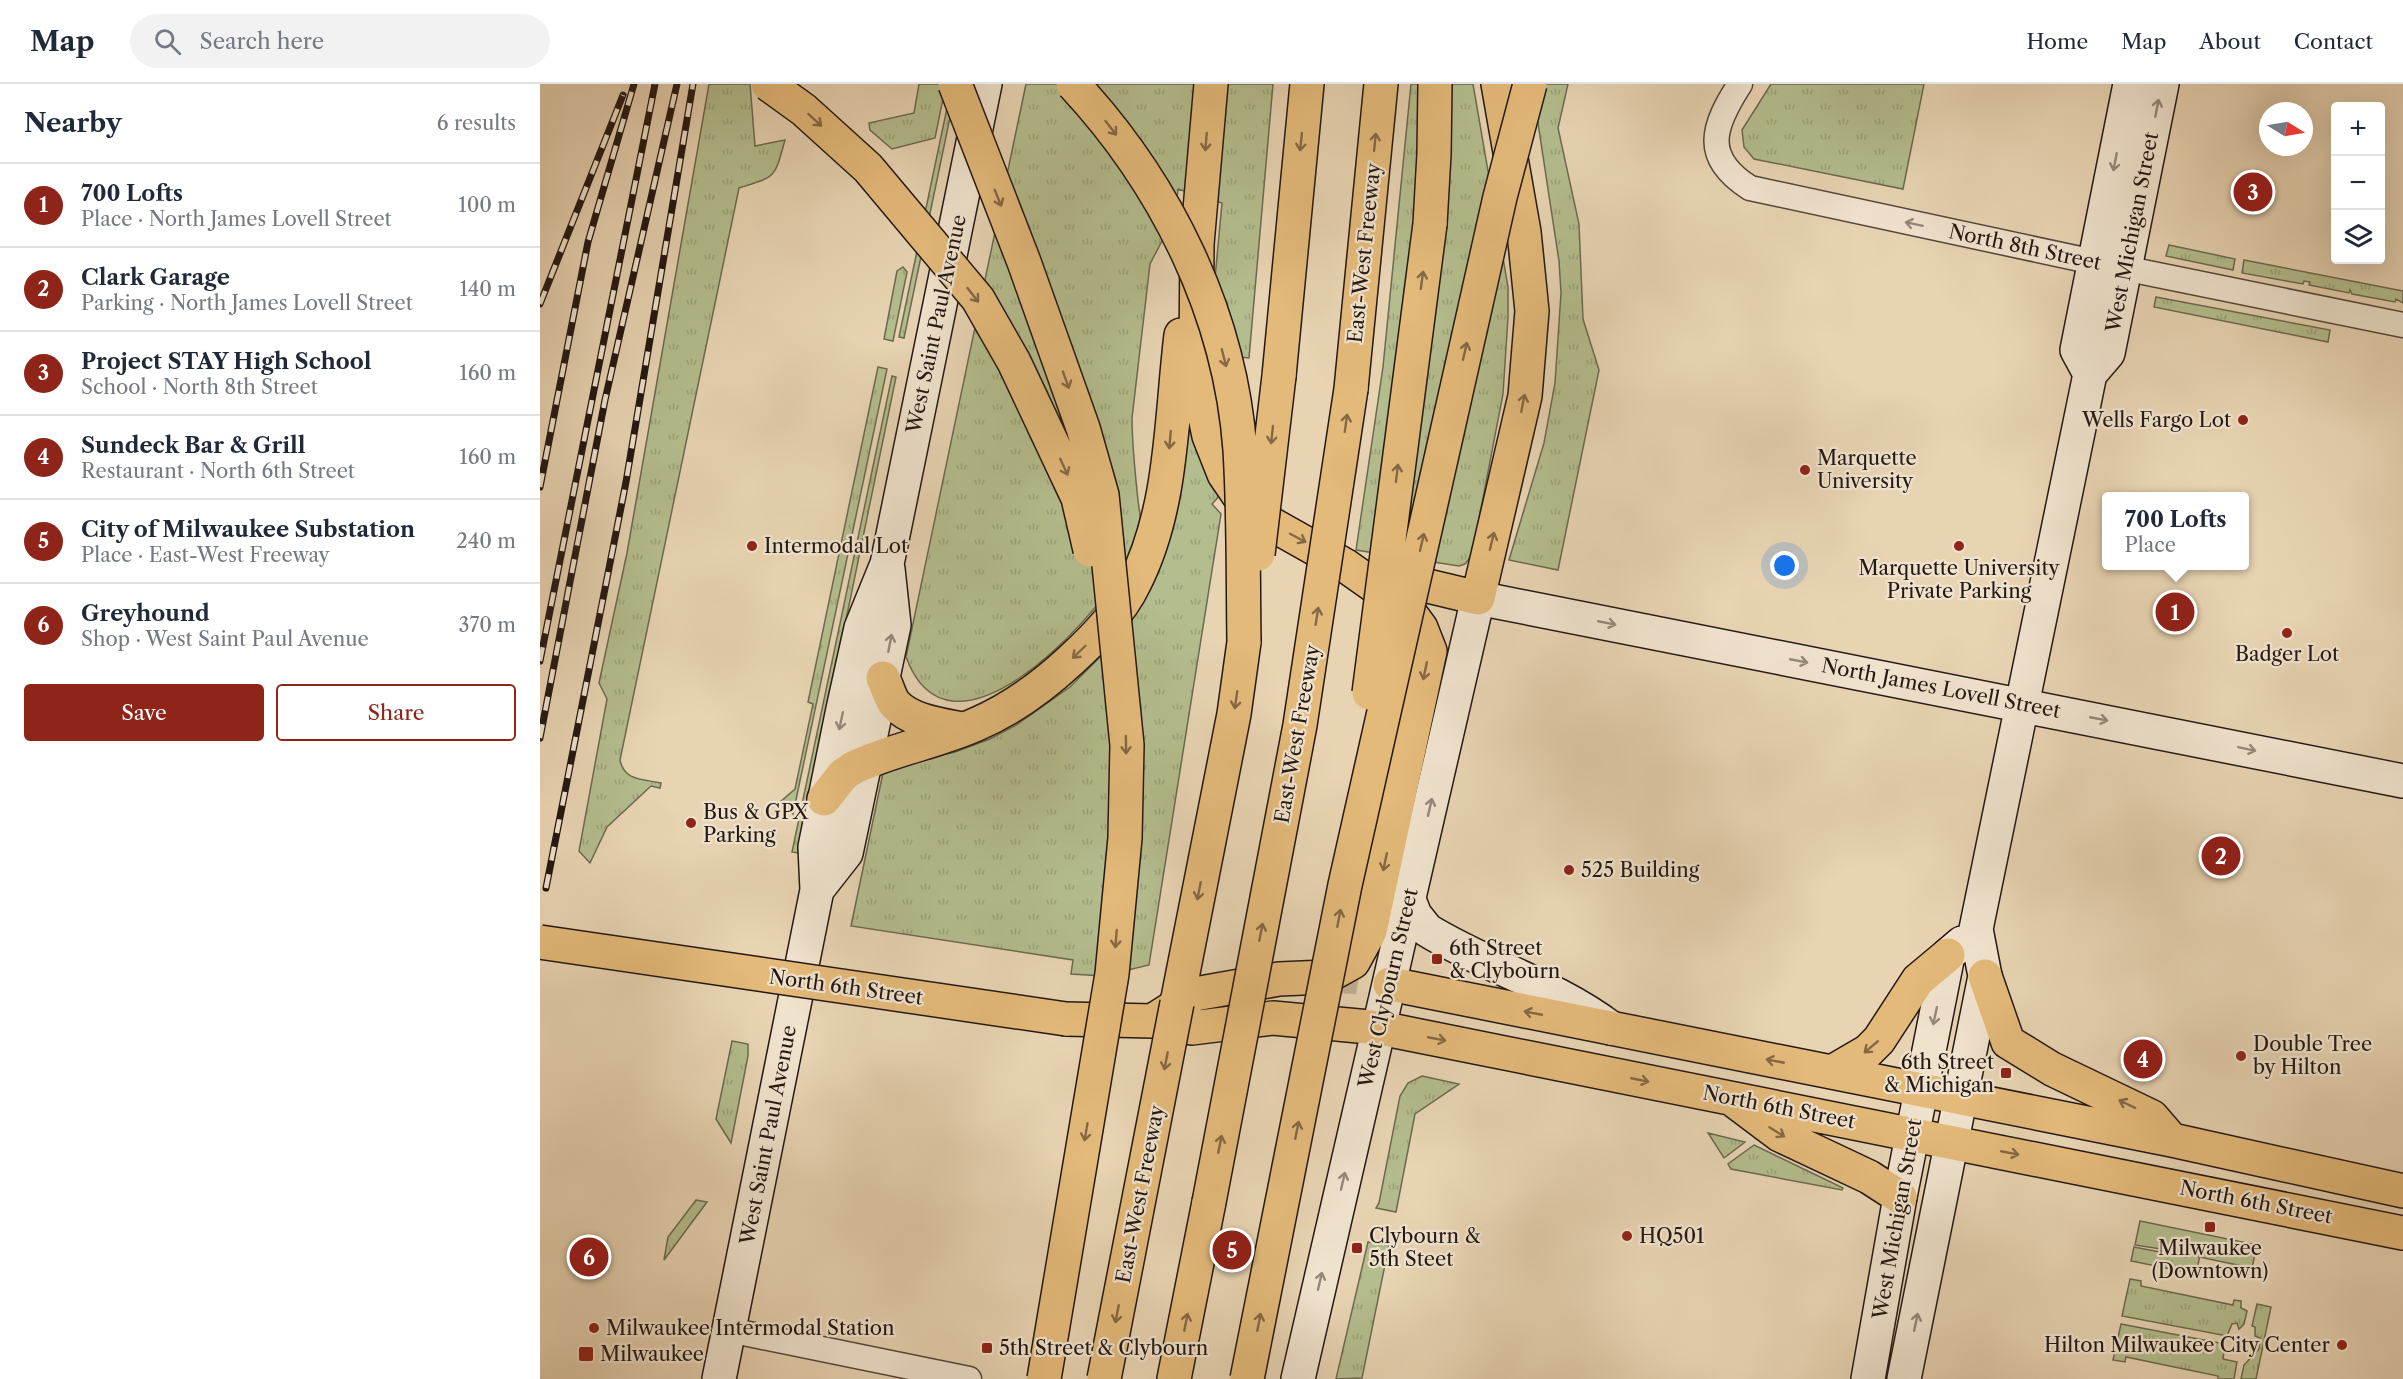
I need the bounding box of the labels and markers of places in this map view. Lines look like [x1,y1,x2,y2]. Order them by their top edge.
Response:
pin: 3 [2234,170,2272,214]
place label: Wells Fargo Lot [2081,408,2231,432]
marker: Wells Fargo Lot [2236,413,2250,427]
place label: Marquette University [1817,446,1917,493]
marker: Marquette University [1798,463,1812,477]
place label: Intermodal Lot [764,534,908,558]
marker: Intermodal Lot [745,539,759,553]
marker: Marquette University Private Parking [1952,539,1966,553]
place label: Marquette University Private Parking [1858,556,2060,603]
pin: 1 [2156,590,2194,634]
marker: Badger Lot [2280,626,2294,640]
place label: Badger Lot [2235,642,2339,666]
place label: Bus & GPX Parking [703,800,809,847]
marker: Bus & GPX Parking [684,816,698,830]
pin: 2 [2202,834,2240,878]
place label: 525 Building [1581,858,1700,882]
marker: 525 Building [1562,863,1576,877]
place label: 6th Street & Clybourn [1449,936,1561,983]
marker: 6th Street & Clybourn [1430,952,1444,966]
place label: Double Tree by Hilton [2253,1032,2372,1079]
pin: 4 [2124,1036,2162,1082]
marker: Double Tree by Hilton [2234,1049,2248,1063]
place label: 6th Street & Michigan [1884,1050,1994,1097]
marker: 6th Street & Michigan [1999,1066,2013,1080]
marker: Milwaukee (Downtown) [2203,1220,2217,1234]
place label: Clybourn & 5th Steet [1369,1224,1480,1271]
place label: HQ501 [1639,1224,1705,1248]
pin: 5 [1212,1228,1252,1272]
marker: HQ501 [1620,1229,1634,1243]
pin: 6 [569,1234,608,1280]
place label: Milwaukee (Downtown) [2152,1236,2268,1283]
marker: Clybourn & 5th Steet [1350,1241,1364,1255]
place label: Milwaukee Intermodal Station [606,1316,895,1340]
marker: Milwaukee Intermodal Station [587,1321,601,1335]
place label: Hilton Milwaukee City Center [2044,1333,2331,1357]
place label: 5th Street & Clybourn [999,1336,1209,1360]
marker: Hilton Milwaukee City Center [2335,1338,2349,1352]
marker: 5th Street & Clybourn [980,1341,994,1355]
place label: Milwaukee [600,1342,704,1366]
marker: Milwaukee [577,1345,595,1363]

